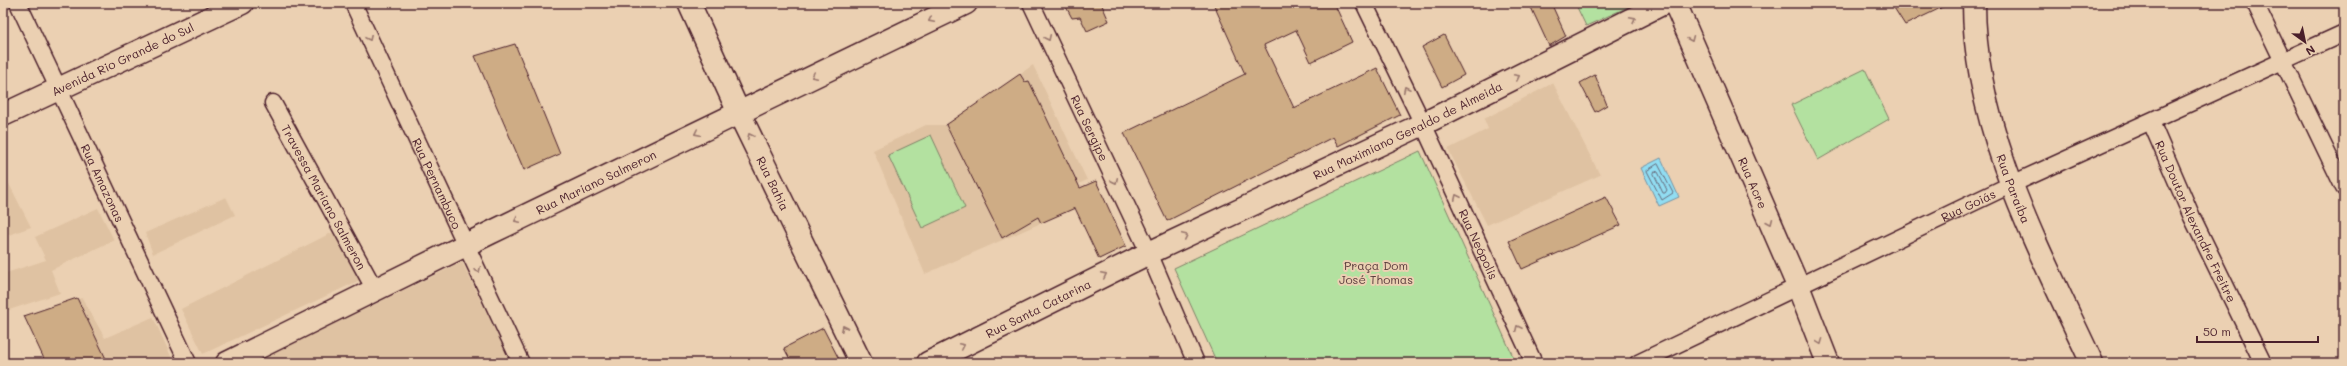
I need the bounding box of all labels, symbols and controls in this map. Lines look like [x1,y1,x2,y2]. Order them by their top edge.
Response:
one-way arrow [928,15,936,23]
one-way arrow [1628,16,1636,24]
street label: Avenida Rio Grande do Sul [49,19,196,99]
north arrow [2285,22,2325,62]
one-way arrow [364,34,372,42]
one-way arrow [1043,34,1051,42]
one-way arrow [1686,35,1694,42]
text: N [2303,42,2318,59]
one-way arrow [811,71,818,79]
one-way arrow [1512,74,1520,82]
street label: Rua Maximiano Geraldo de Almeida [1310,78,1505,183]
one-way arrow [1403,86,1411,93]
street label: Rua Sergipe [1067,92,1112,163]
street label: Travessa Mariano Salmeron [278,122,370,272]
one-way arrow [694,128,701,136]
one-way arrow [747,132,755,140]
street label: Rua Pernambuco [409,135,465,231]
street label: Rua Doutor Alexandre Freitre [2152,138,2240,305]
street label: Rua Amazonas [78,141,128,225]
street label: Rua Mariano Salmeron [533,146,659,218]
street label: Rua Paraíba [1993,152,2034,226]
street label: Rua Bahia [753,153,793,213]
street label: Rua Acre [1735,155,1771,211]
one-way arrow [1110,177,1118,184]
street label: Rua Goiás [1938,185,1998,225]
one-way arrow [1454,194,1462,201]
street label: Rua Neópolis [1455,206,1502,282]
one-way arrow [514,215,521,223]
one-way arrow [1765,218,1773,226]
one-way arrow [1180,233,1188,241]
park label: Praça Dom José Thomas [1339,257,1413,287]
one-way arrow [473,266,481,273]
one-way arrow [1100,272,1107,280]
street label: Rua Santa Catarina [983,275,1094,341]
scale bar [2197,318,2318,344]
text: 50 m [2203,323,2231,339]
one-way arrow [1515,324,1523,332]
one-way arrow [841,325,849,332]
one-way arrow [1815,339,1823,346]
one-way arrow [958,343,966,350]

